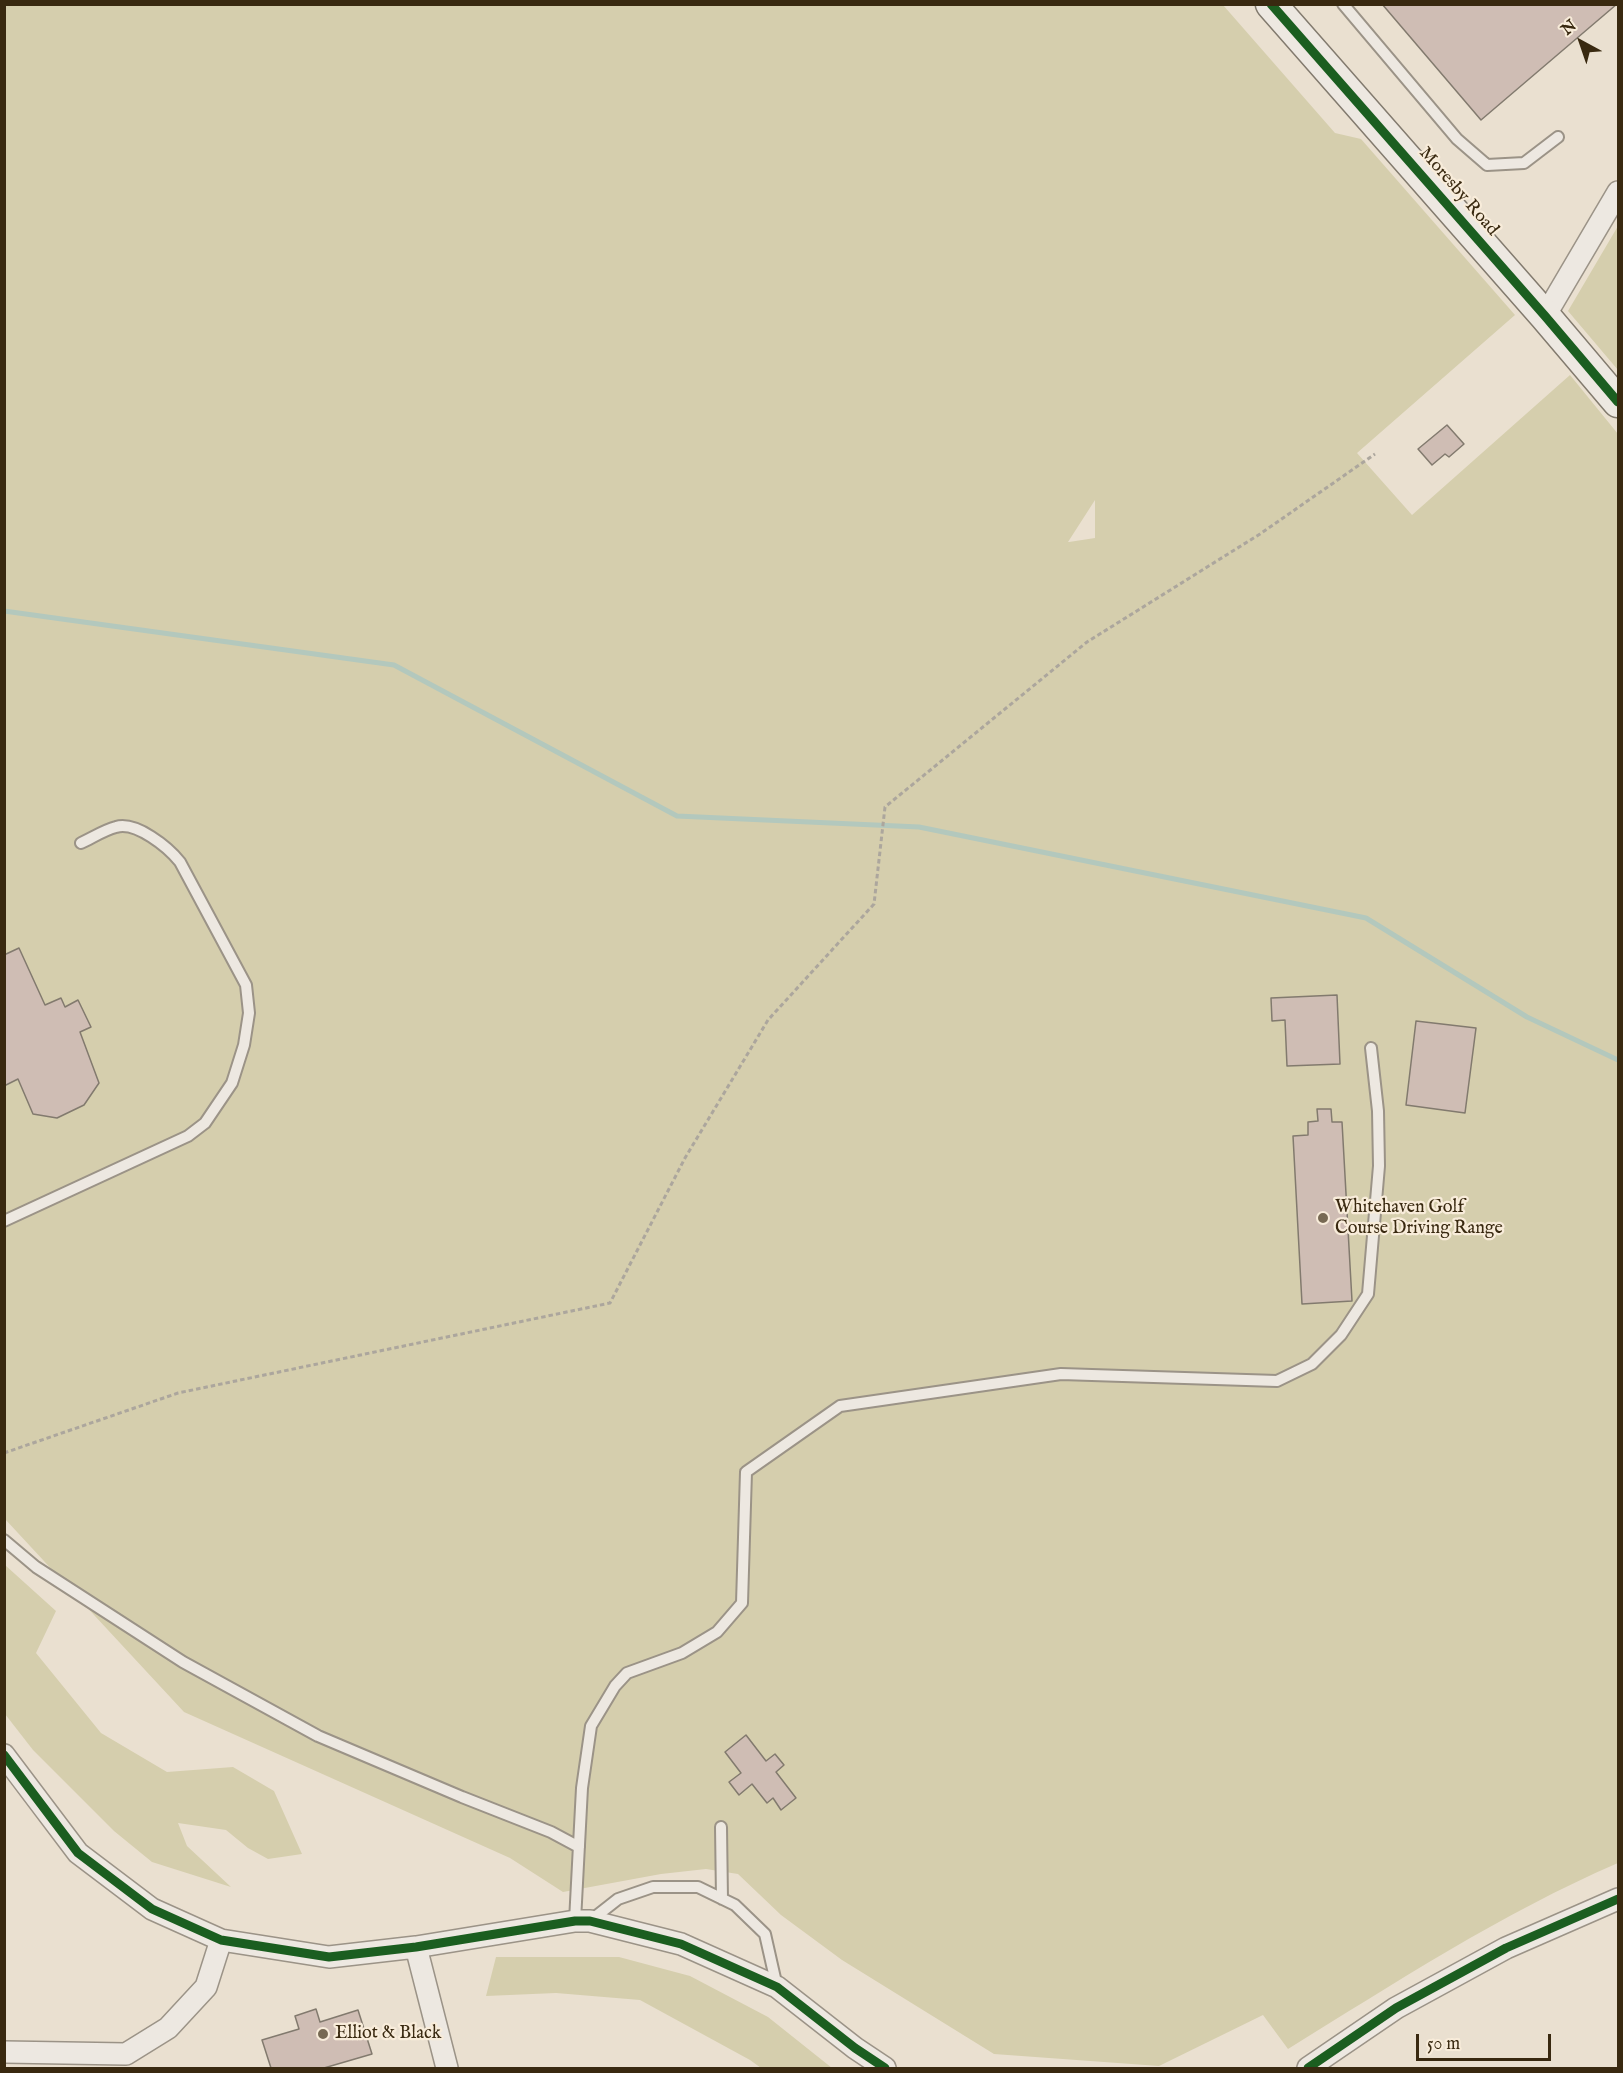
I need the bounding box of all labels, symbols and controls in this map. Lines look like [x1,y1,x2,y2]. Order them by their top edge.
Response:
north arrow [1551,12,1611,72]
text: N [1558,16,1581,40]
street label: Moresby Road [1414,143,1502,241]
place label: Whitehaven Golf Course Driving Range [1335,1197,1503,1240]
marker: Whitehaven Golf Course Driving Range [1316,1211,1330,1225]
scale bar [1419,2022,1554,2060]
place label: Elliot & Black [335,2023,441,2045]
marker: Elliot & Black [316,2027,330,2041]
text: 50 m [1427,2033,1460,2056]

